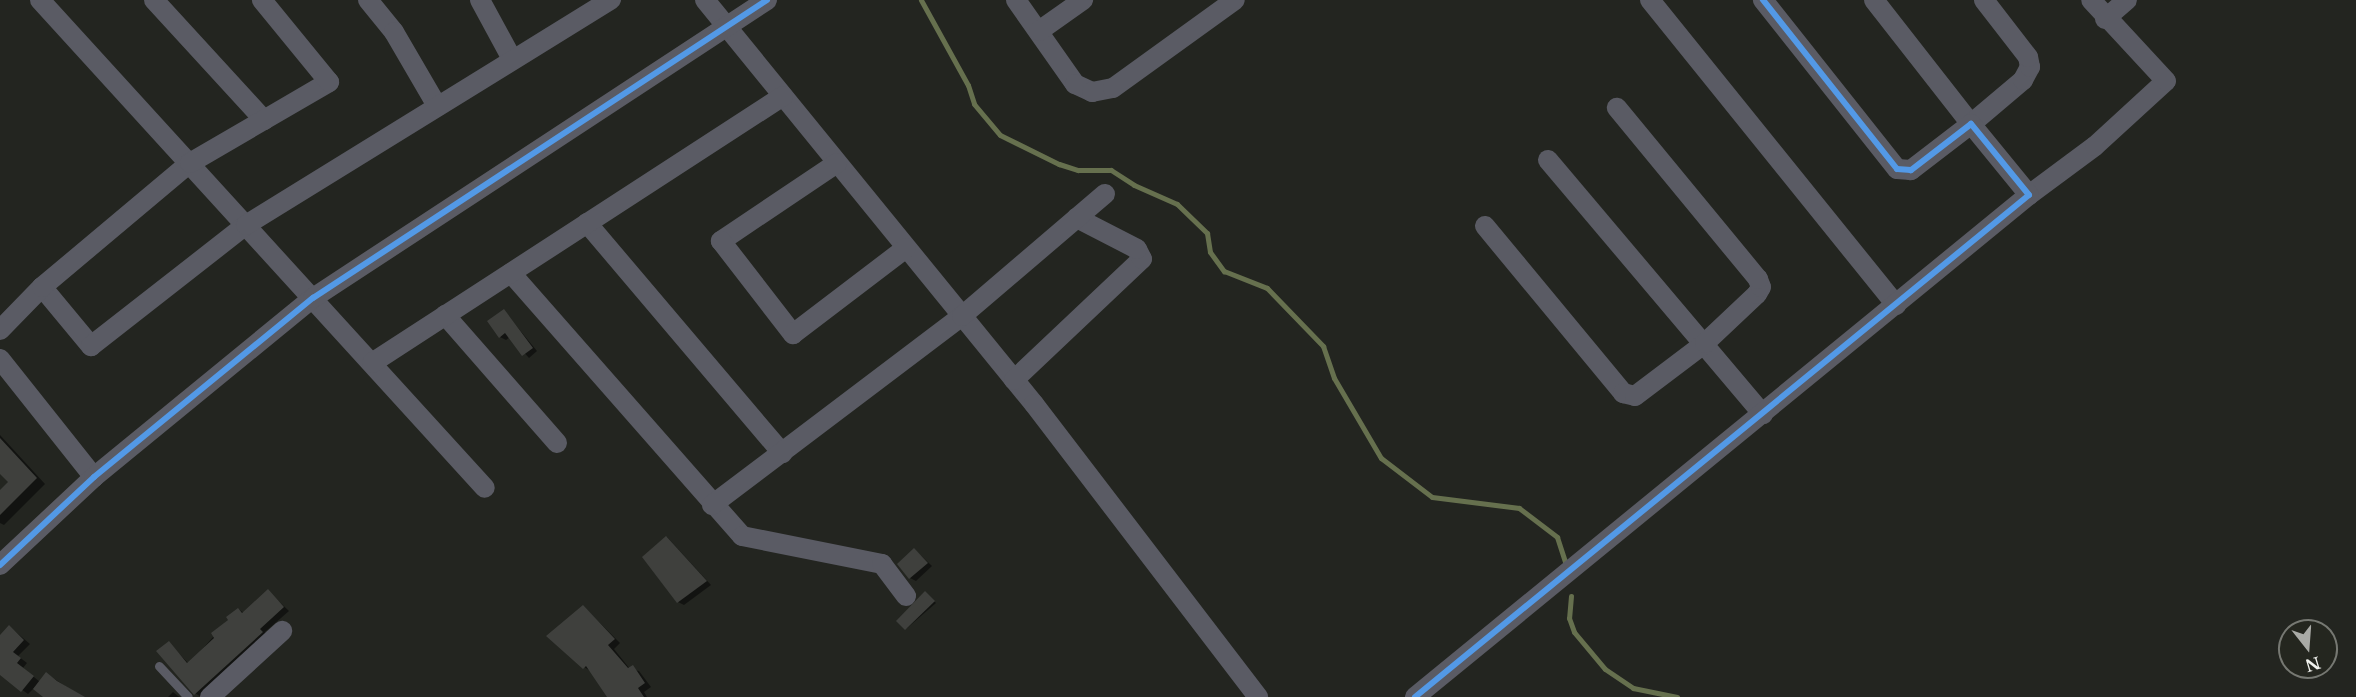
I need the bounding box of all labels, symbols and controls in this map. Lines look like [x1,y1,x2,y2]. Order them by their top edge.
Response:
north arrow [2278,619,2338,679]
text: N [2303,653,2323,676]

